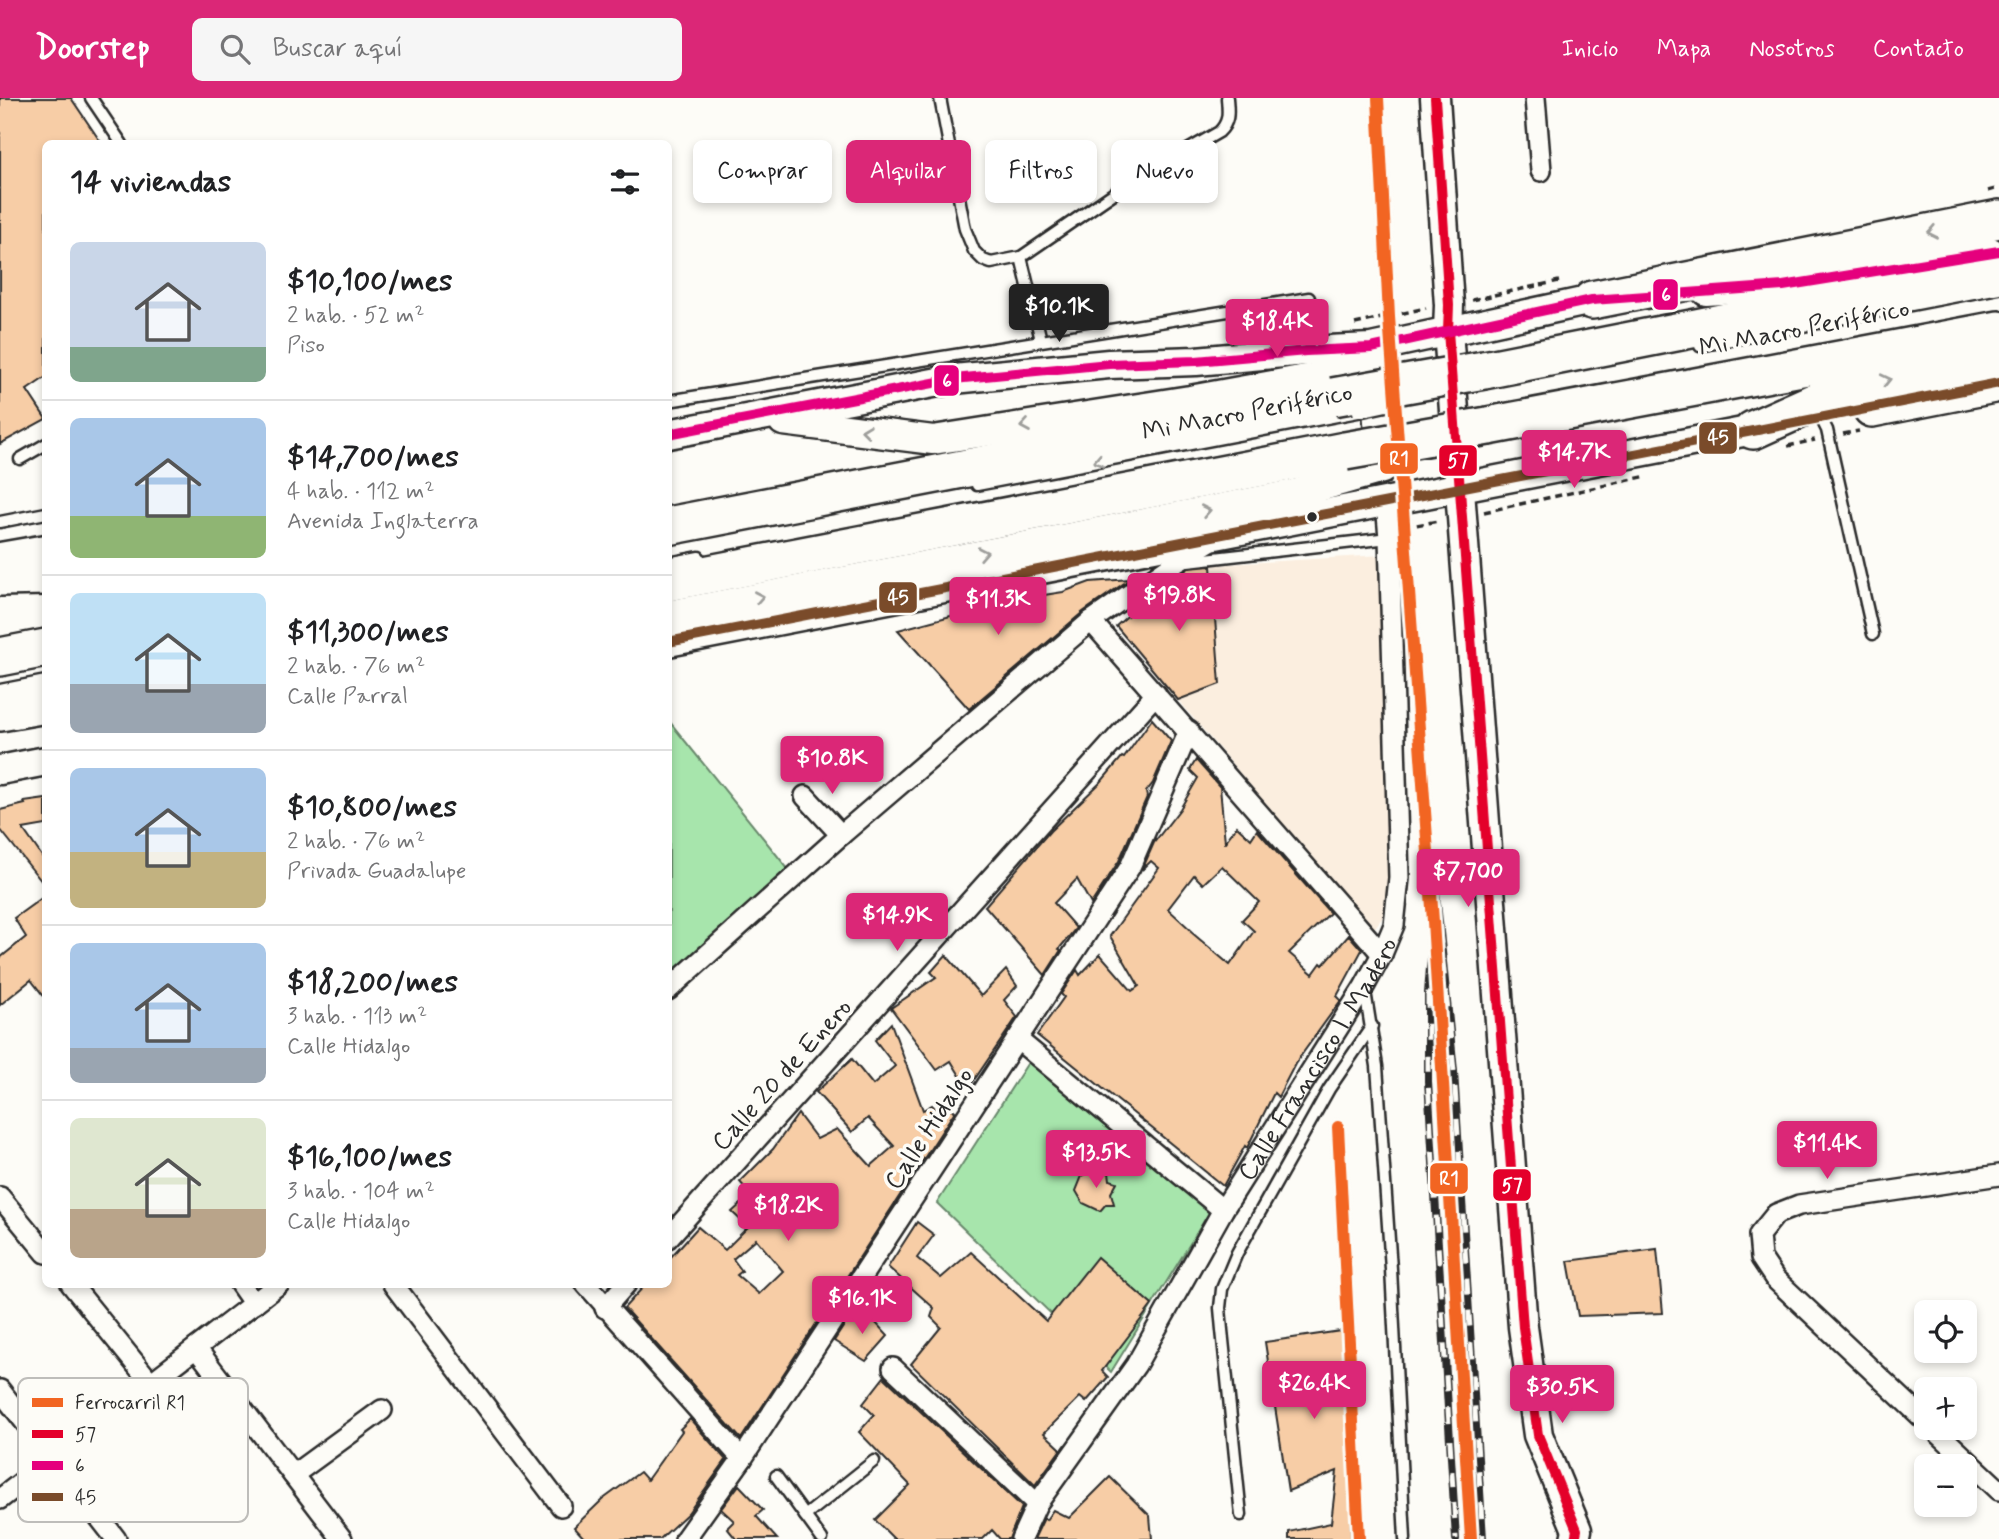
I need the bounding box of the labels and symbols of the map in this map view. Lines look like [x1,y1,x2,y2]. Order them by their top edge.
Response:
one-way arrow [1926,224,1938,239]
line badge: 6 [1652,278,1679,311]
text: 6 [1661,283,1671,308]
pin: $10.1K [1002,285,1116,344]
street label: Mi Macro Periférico [1696,292,1913,366]
pin: $18.4K [1220,300,1334,359]
line badge: 6 [933,364,960,397]
text: 6 [942,369,952,394]
one-way arrow [1880,374,1892,389]
street label: Mi Macro Periférico [1139,376,1356,450]
one-way arrow [1019,418,1031,433]
line badge: 45 [1698,421,1738,455]
one-way arrow [860,424,872,439]
text: 45 [1707,426,1729,451]
pin: $14.7K [1517,430,1631,490]
line badge: R1 [1379,442,1419,475]
line badge: 57 [1438,444,1478,477]
text: R1 [1389,447,1409,472]
text: 57 [1448,449,1469,474]
one-way arrow [1092,453,1104,468]
one-way arrow [1200,504,1212,519]
unlabelled marker [1305,510,1319,524]
one-way arrow [977,546,989,561]
pin: $19.8K [1122,574,1236,633]
pin: $11.3K [941,578,1055,637]
line badge: 45 [878,581,918,614]
text: 45 [887,586,909,611]
one-way arrow [753,590,765,605]
pin: $10.8K [775,736,889,796]
pin: $7,700 [1411,850,1525,909]
pin: $14.9K [840,894,954,953]
street label: Calle Francisco I. Madero [1231,933,1406,1188]
street label: Calle 20 de Enero [705,992,860,1159]
street label: Calle Hidalgo [877,1061,982,1197]
pin: $11.4K [1770,1122,1884,1181]
pin: $13.5K [1039,1130,1153,1190]
line badge: R1 [1429,1162,1469,1195]
text: R1 [1439,1167,1459,1192]
line badge: 57 [1492,1168,1532,1202]
text: 57 [1502,1174,1523,1199]
pin: $18.2K [731,1184,845,1243]
pin: $16.1K [805,1276,919,1336]
pin: $26.4K [1257,1362,1371,1421]
pin: $30.5K [1505,1366,1619,1425]
legend [18,1378,248,1522]
text: Ferrocarril R1 [75,1391,185,1416]
text: 57 [75,1423,96,1448]
text: 6 [75,1454,85,1479]
text: 45 [75,1486,96,1511]

